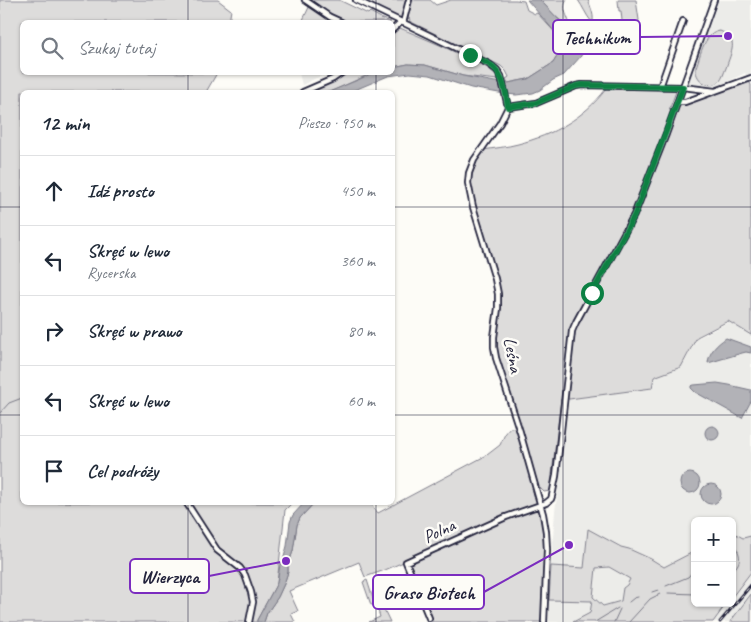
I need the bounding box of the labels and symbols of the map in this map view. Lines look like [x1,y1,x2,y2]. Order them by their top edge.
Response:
callout: Technikum [553,20,640,54]
text: Technikum [563,26,632,50]
route end [459,44,482,67]
route start [581,282,604,305]
street label: Leśna [499,335,527,376]
street label: Polna [420,513,460,548]
callout: Wierzyca [130,559,209,593]
text: Wierzyca [141,565,201,589]
callout: Graso Biotech [373,575,484,609]
text: Graso Biotech [383,581,476,605]

